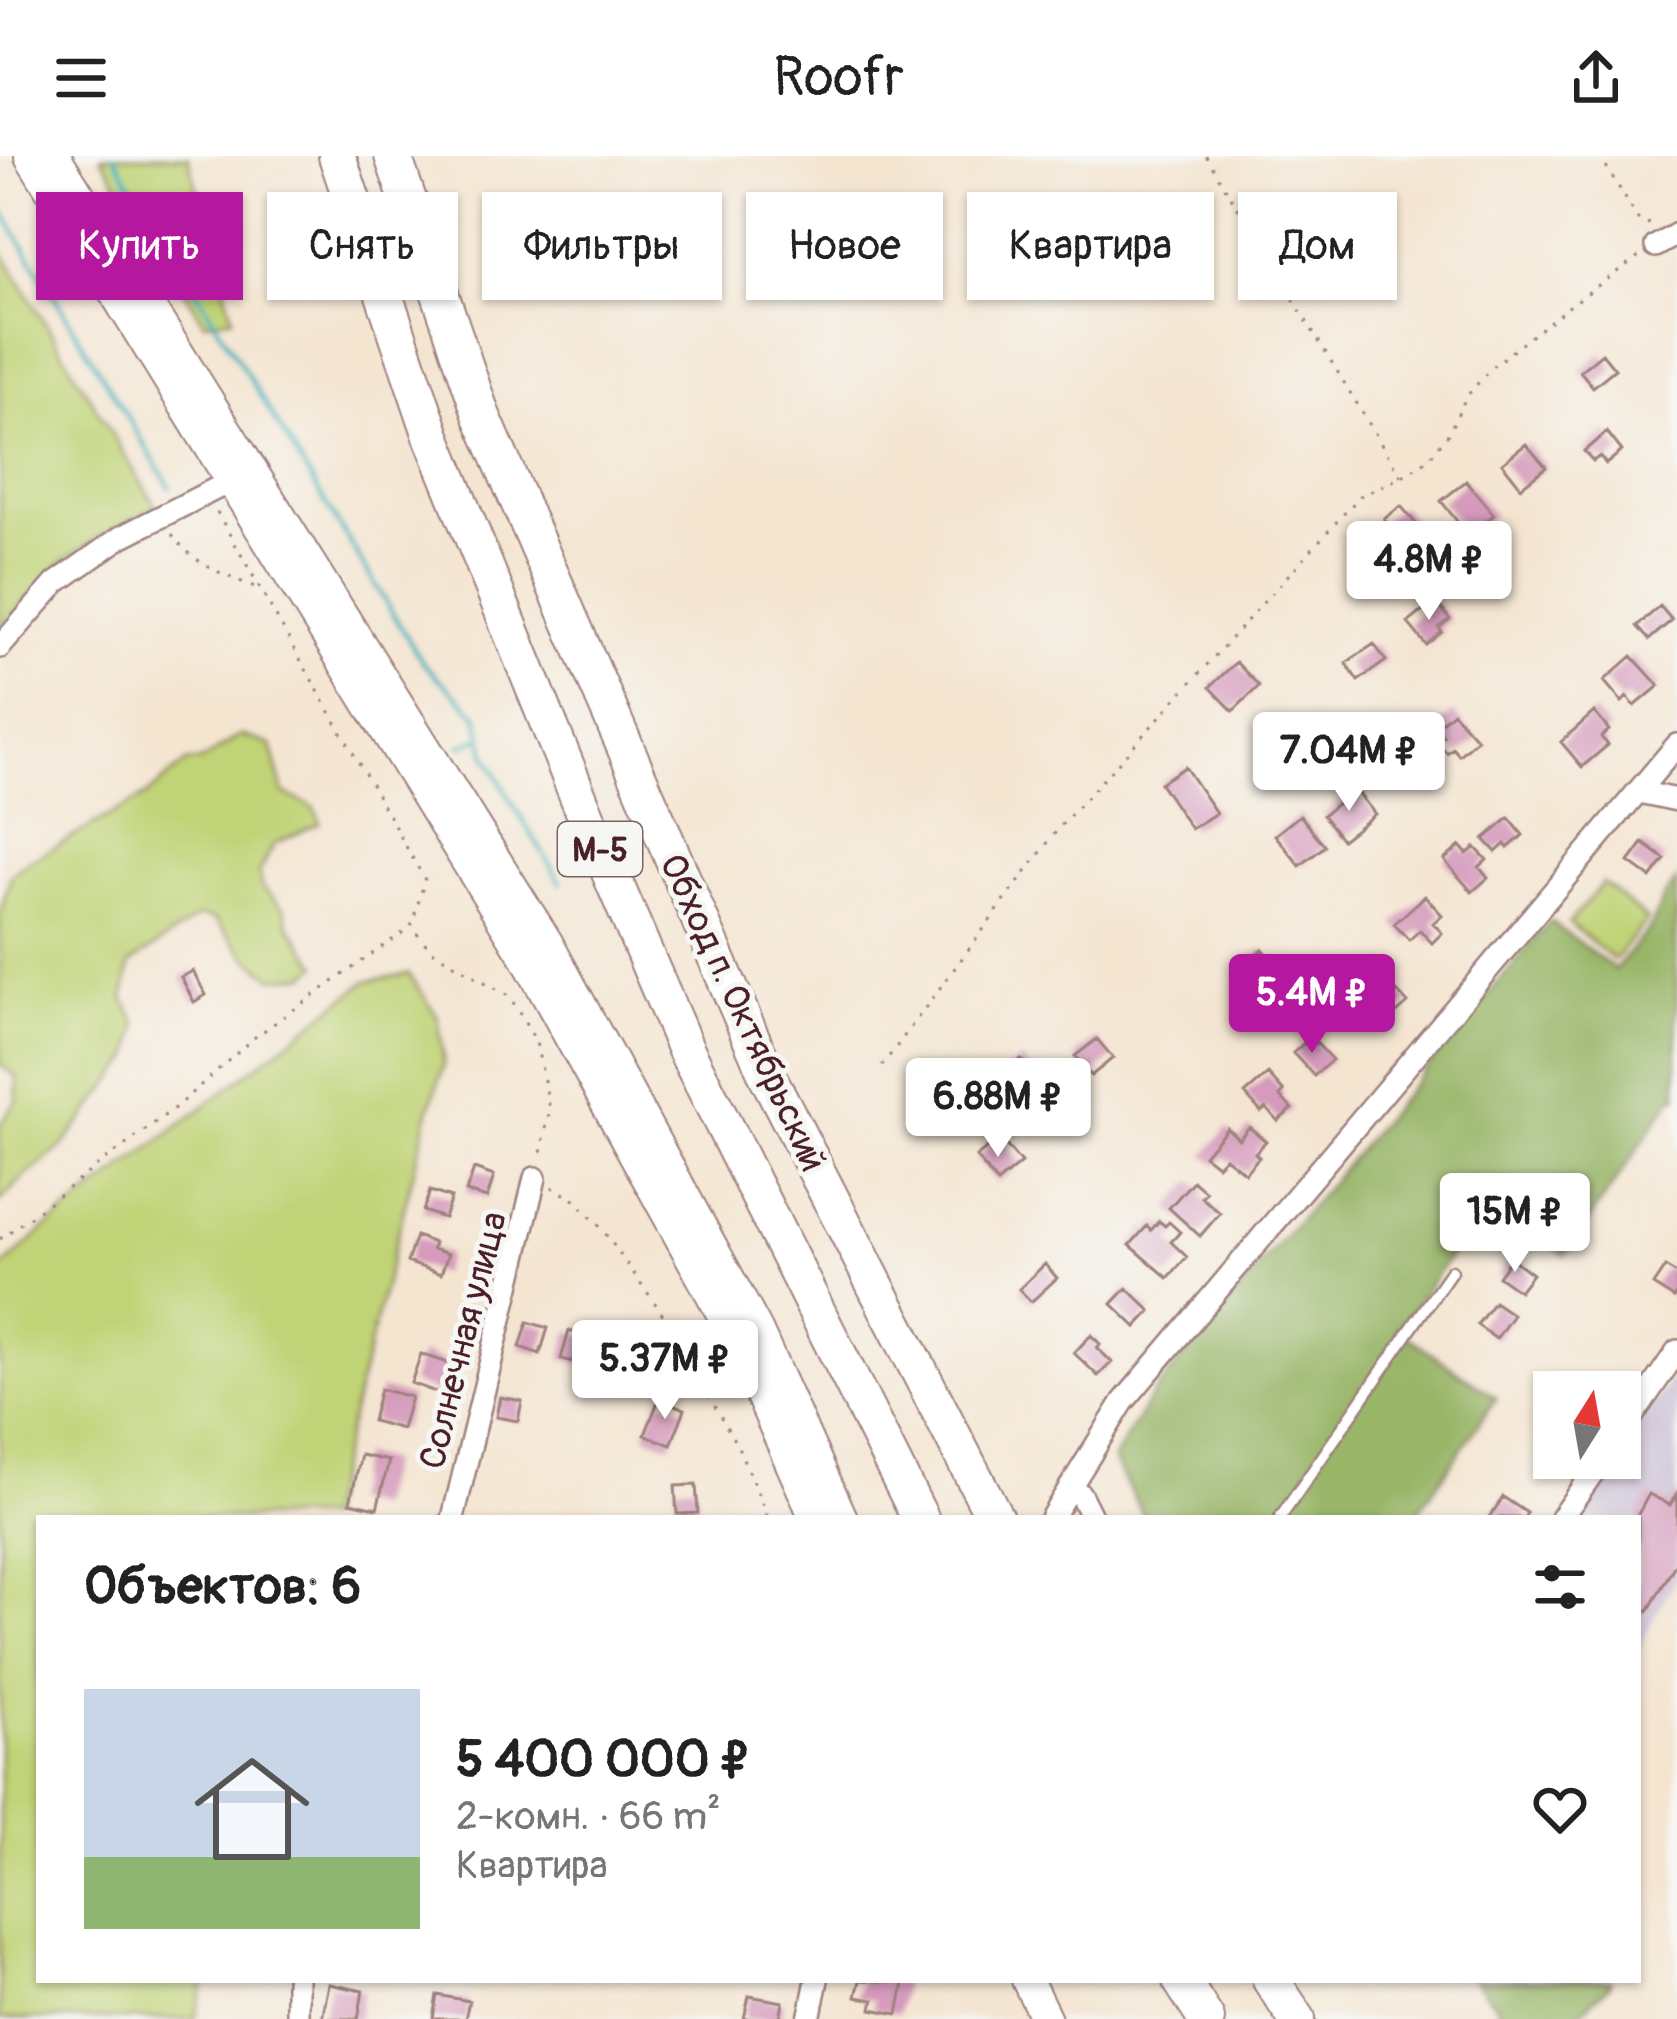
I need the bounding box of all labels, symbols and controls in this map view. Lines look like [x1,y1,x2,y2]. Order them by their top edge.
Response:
text: Roofr [773,44,904,112]
icon: menu [48,45,114,111]
icon: share [1563,45,1629,111]
chip: Купить [36,192,243,300]
chip: Снять [267,192,458,300]
chip: Фильтры [482,192,722,300]
chip: Новое [746,192,943,300]
chip: Квартира [967,192,1214,300]
chip: Дом [1238,192,1397,300]
pin: 4.8M ₽ [1331,521,1527,623]
text: 4.8M ₽ [1374,535,1484,584]
pin: 7.04M ₽ [1238,712,1460,814]
text: 7.04M ₽ [1280,726,1418,775]
road number: М-5 [558,822,642,876]
street label: Обход п. Октябрьский [649,847,836,1179]
pin: 5.4M ₽ [1214,954,1410,1056]
text: 5.4M ₽ [1256,968,1368,1017]
pin: 6.88M ₽ [887,1058,1109,1160]
text: 6.88M ₽ [933,1072,1063,1121]
pin: 15M ₽ [1431,1173,1599,1275]
text: 15M ₽ [1467,1187,1563,1236]
street label: Солнечная улица [410,1207,517,1474]
pin: 5.37M ₽ [554,1320,776,1422]
text: 5.37M ₽ [599,1334,731,1383]
north arrow [1533,1371,1641,1479]
map controls [1533,1371,1641,1479]
icon: filters [1527,1554,1593,1620]
text: Объектов: 6 [84,1555,361,1619]
text: 5 400 000 ₽ [456,1728,751,1792]
icon: home [180,1737,324,1881]
icon: heart [1527,1776,1593,1842]
text: 2-комн. · 66 m² [456,1792,721,1841]
text: Квартира [456,1841,608,1890]

